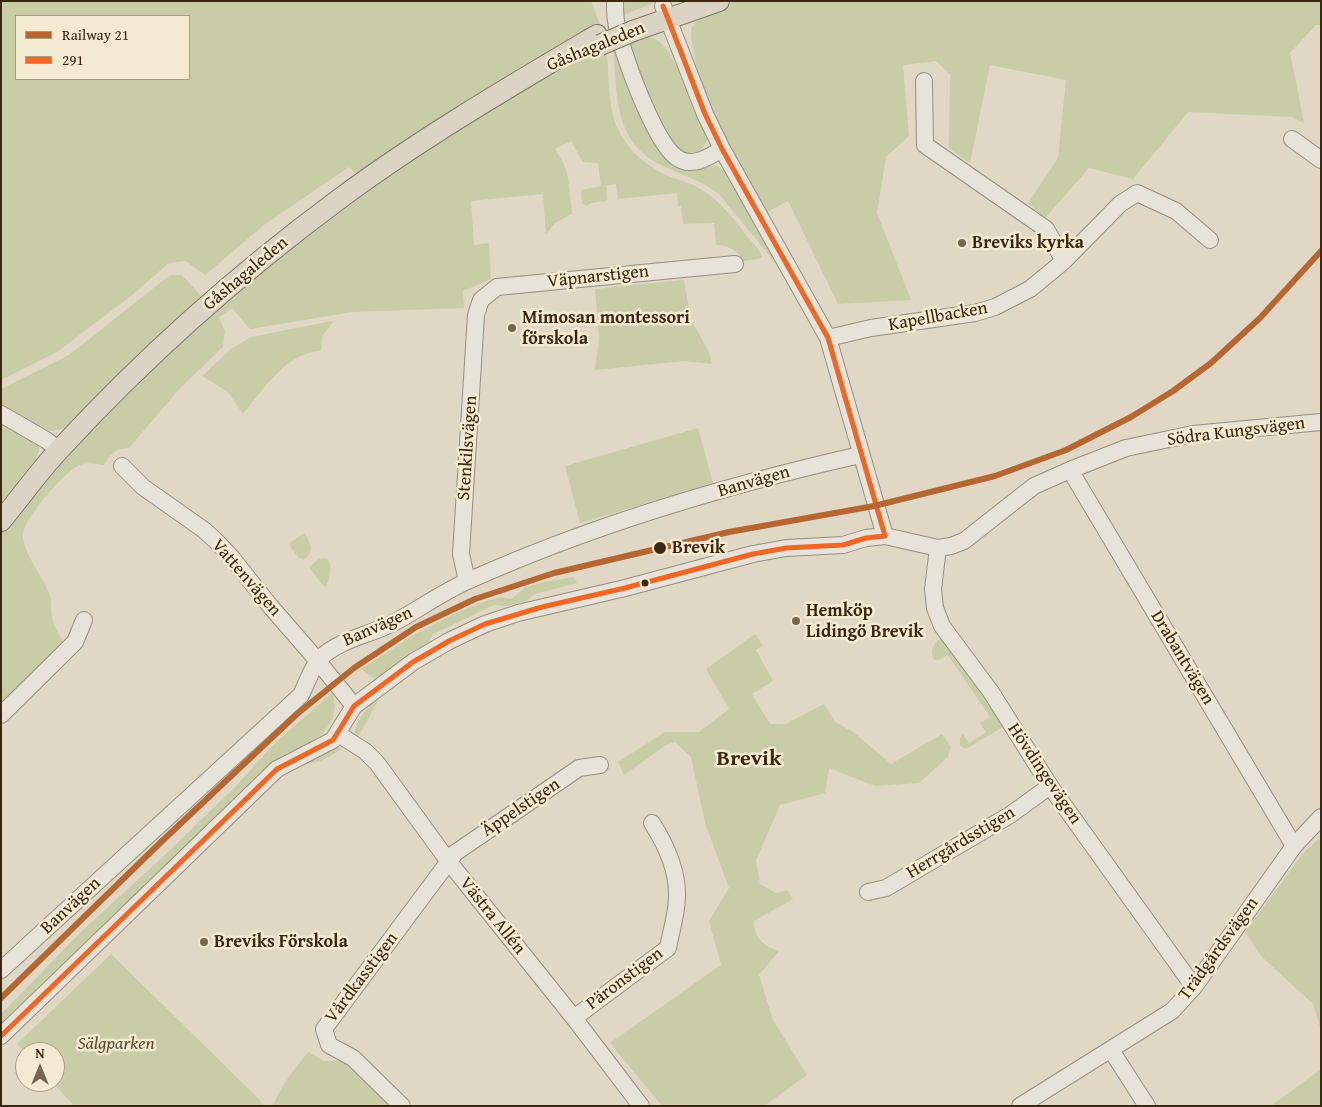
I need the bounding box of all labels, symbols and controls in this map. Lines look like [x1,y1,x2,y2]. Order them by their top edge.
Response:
legend [15,15,190,80]
street label: Gåshagaleden [544,18,648,76]
text: Railway 21 [62,24,129,45]
text: 291 [62,49,84,70]
street label: Gåshagaleden [199,232,293,316]
place label: Breviks kyrka [972,232,1084,254]
marker: Breviks kyrka [956,237,968,249]
street label: Väpnarstigen [546,261,650,293]
street label: Kapellbacken [887,298,989,336]
place label: Mimosan montessori förskola [522,307,690,350]
marker: Mimosan montessori förskola [506,322,518,334]
street label: Stenkilsvägen [454,395,482,501]
street label: Södra Kungsvägen [1166,413,1306,451]
street label: Banvägen [716,461,792,503]
street label: Vattenvägen [207,535,285,621]
place label: Brevik [672,537,725,559]
marker: Brevik [652,540,668,556]
unlabelled marker [640,578,650,588]
place label: Hemköp Lidingö Brevik [806,600,924,642]
street label: Banvägen [340,602,416,652]
street label: Drabantvägen [1145,607,1219,709]
marker: Hemköp Lidingö Brevik [790,615,802,627]
street label: Hövdingevägen [1002,719,1086,829]
district label: Brevik [717,746,781,772]
street label: Äppelstigen [478,774,564,842]
street label: Herrgårdsstigen [903,802,1019,884]
street label: Banvägen [37,873,105,939]
street label: Västra Allén [454,873,530,959]
street label: Trädgårdsvägen [1174,893,1264,1005]
street label: Vårdkasstigen [321,928,403,1028]
place label: Breviks Förskola [214,931,348,953]
marker: Breviks Förskola [198,936,210,948]
street label: Päronstigen [582,943,668,1015]
park label: Sälgparken [77,1033,155,1055]
north arrow [15,1042,65,1092]
text: N [35,1043,45,1063]

